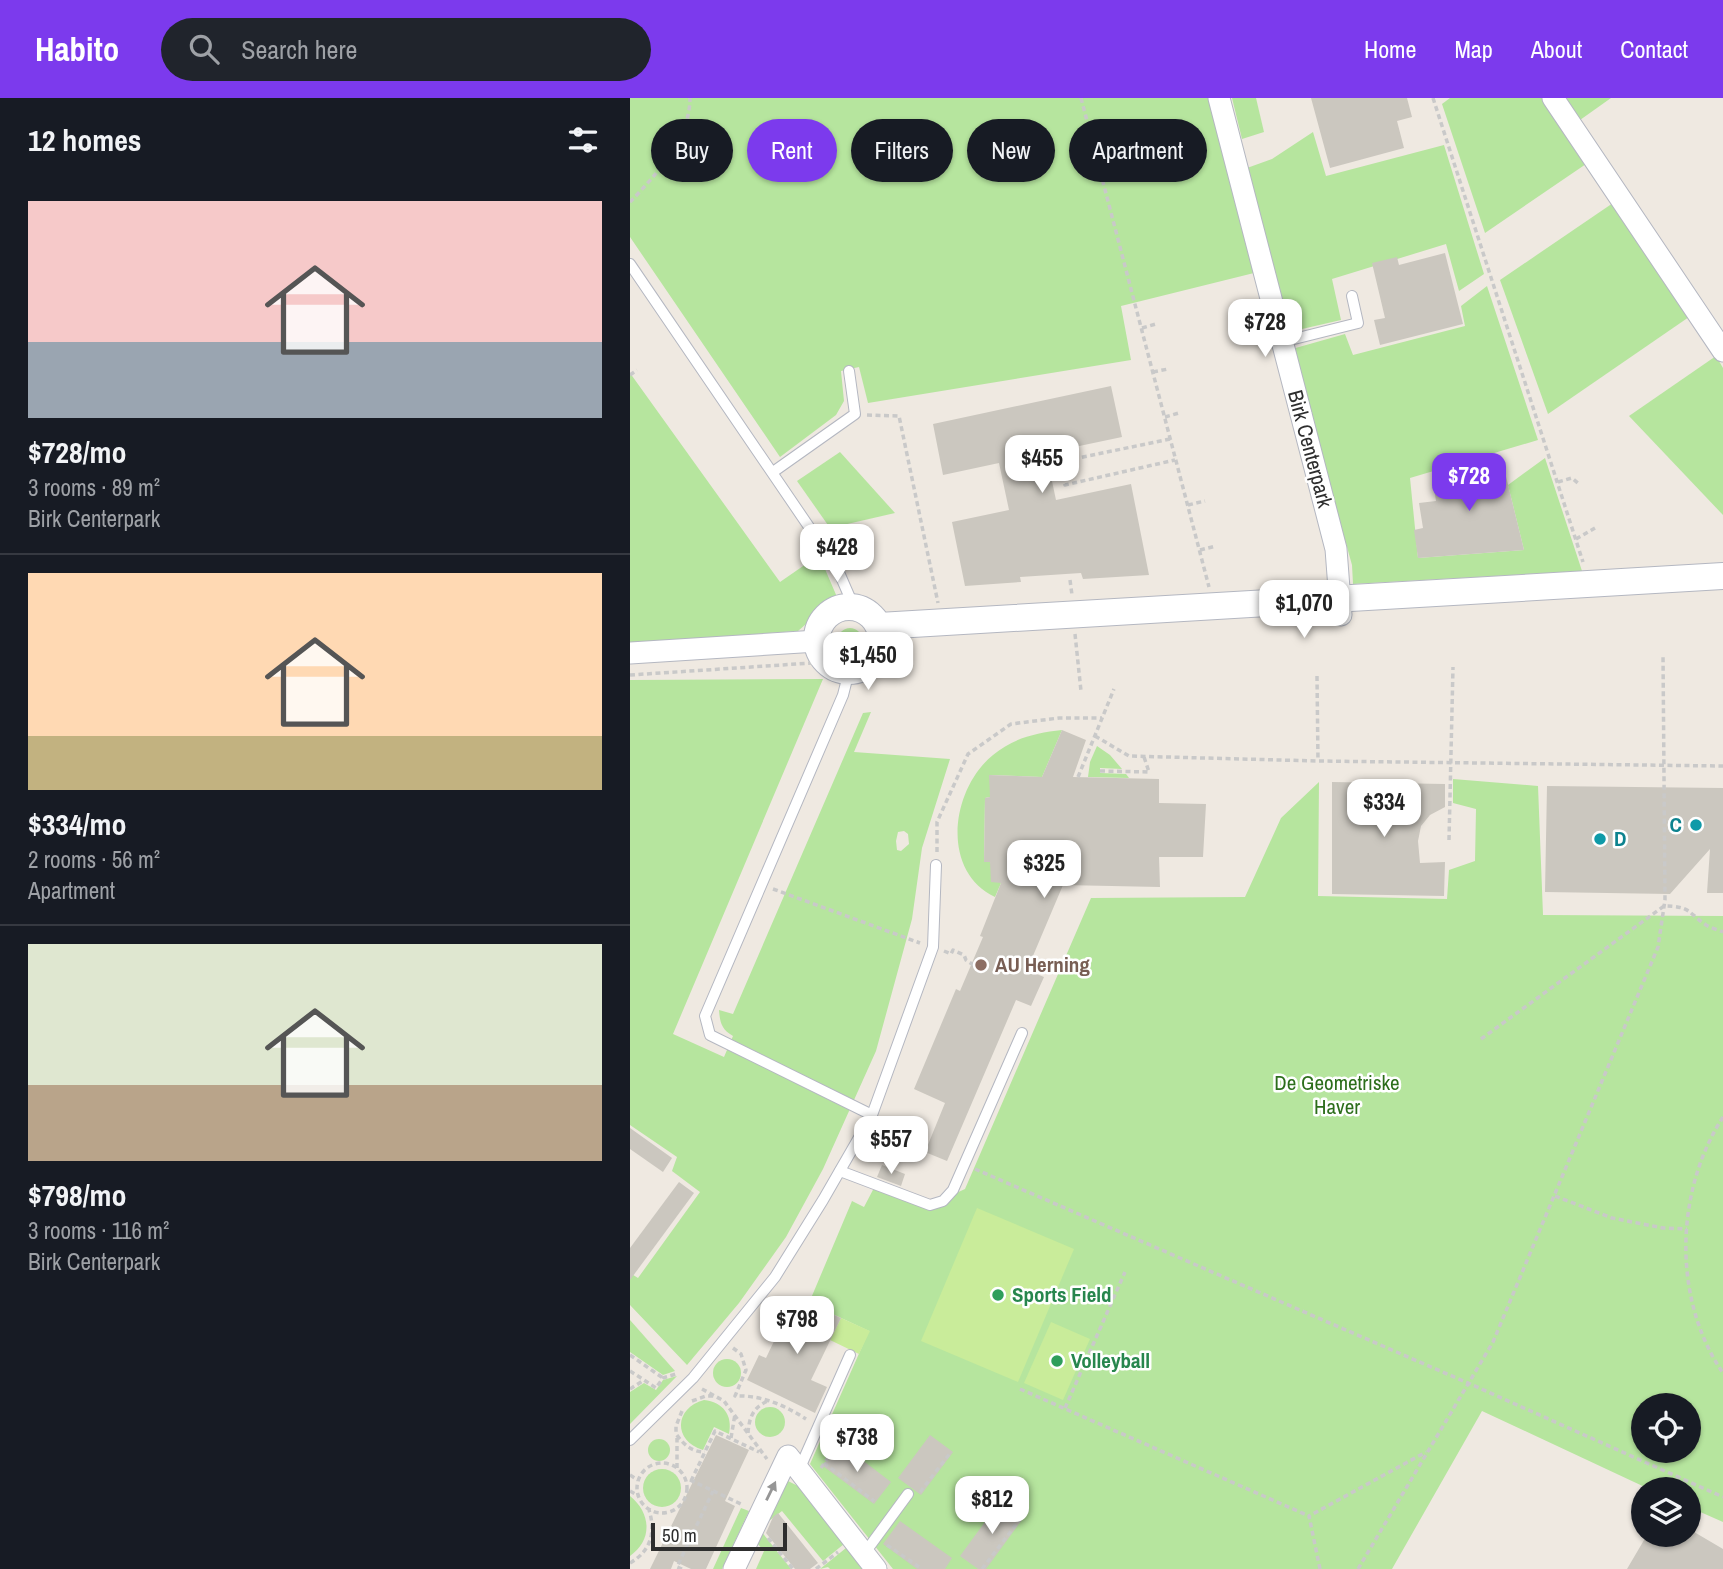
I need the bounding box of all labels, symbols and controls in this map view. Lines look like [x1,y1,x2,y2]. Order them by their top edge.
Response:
search box [161,18,651,81]
text: Habito [35,27,119,71]
icon: search [185,30,223,68]
text: Search here [241,32,357,67]
text: Home [1364,33,1416,65]
text: Map [1454,33,1493,65]
text: About [1531,33,1582,65]
text: Contact [1620,33,1688,65]
chip: Buy [651,119,733,182]
chip: Rent [747,119,837,182]
chip: Filters [851,119,953,182]
chip: New [967,119,1055,182]
chip: Apartment [1069,119,1207,182]
text: 12 homes [28,120,142,160]
icon: filters [564,121,602,159]
icon: home [252,247,378,373]
pin: $728 [1224,300,1306,359]
text: $728 [1244,306,1286,337]
street label: Birk Centerpark [1281,387,1340,511]
text: $728/mo [28,432,126,472]
pin: $455 [1001,436,1083,495]
text: $455 [1021,442,1063,473]
pin: $728 [1428,454,1510,513]
text: $728 [1448,460,1490,491]
text: 3 rooms · 89 m² [28,472,160,503]
text: Birk Centerpark [28,503,160,534]
pin: $428 [796,524,878,584]
text: $428 [816,531,858,562]
pin: $1,070 [1247,580,1361,640]
text: $1,070 [1275,587,1333,618]
icon: home [252,619,378,745]
pin: $1,450 [811,632,925,692]
text: $1,450 [839,639,897,670]
pin: $334 [1343,780,1425,839]
text: $334 [1363,786,1405,817]
text: $334/mo [28,804,126,844]
place label: C [1670,810,1682,839]
marker: C [1688,817,1704,833]
place label: D [1614,824,1626,853]
marker: D [1592,831,1608,847]
pin: $325 [1003,840,1085,900]
text: 2 rooms · 56 m² [28,844,160,875]
text: $325 [1023,847,1065,878]
text: Apartment [28,875,115,906]
place label: AU Herning [995,950,1090,979]
marker: AU Herning [973,957,989,973]
icon: home [252,990,378,1116]
park label: De Geometriske Haver [1274,1068,1400,1121]
pin: $557 [850,1116,932,1176]
text: $557 [870,1123,912,1154]
text: $798/mo [28,1175,126,1215]
text: 3 rooms · 116 m² [28,1215,169,1246]
text: Birk Centerpark [28,1246,160,1277]
place label: Sports Field [1012,1280,1112,1309]
marker: Sports Field [990,1287,1006,1303]
pin: $798 [756,1296,838,1356]
text: $798 [776,1303,818,1334]
place label: Volleyball [1071,1346,1150,1375]
marker: Volleyball [1049,1353,1065,1369]
map controls [1631,1393,1701,1547]
button: locate [1631,1393,1701,1463]
pin: $738 [816,1414,898,1474]
text: $738 [836,1421,878,1452]
pin: $812 [951,1476,1033,1536]
button: layers [1631,1477,1701,1547]
one-way arrow [766,1480,777,1501]
text: $812 [971,1483,1013,1514]
scale bar [651,1520,788,1552]
text: 50 m [662,1522,697,1548]

